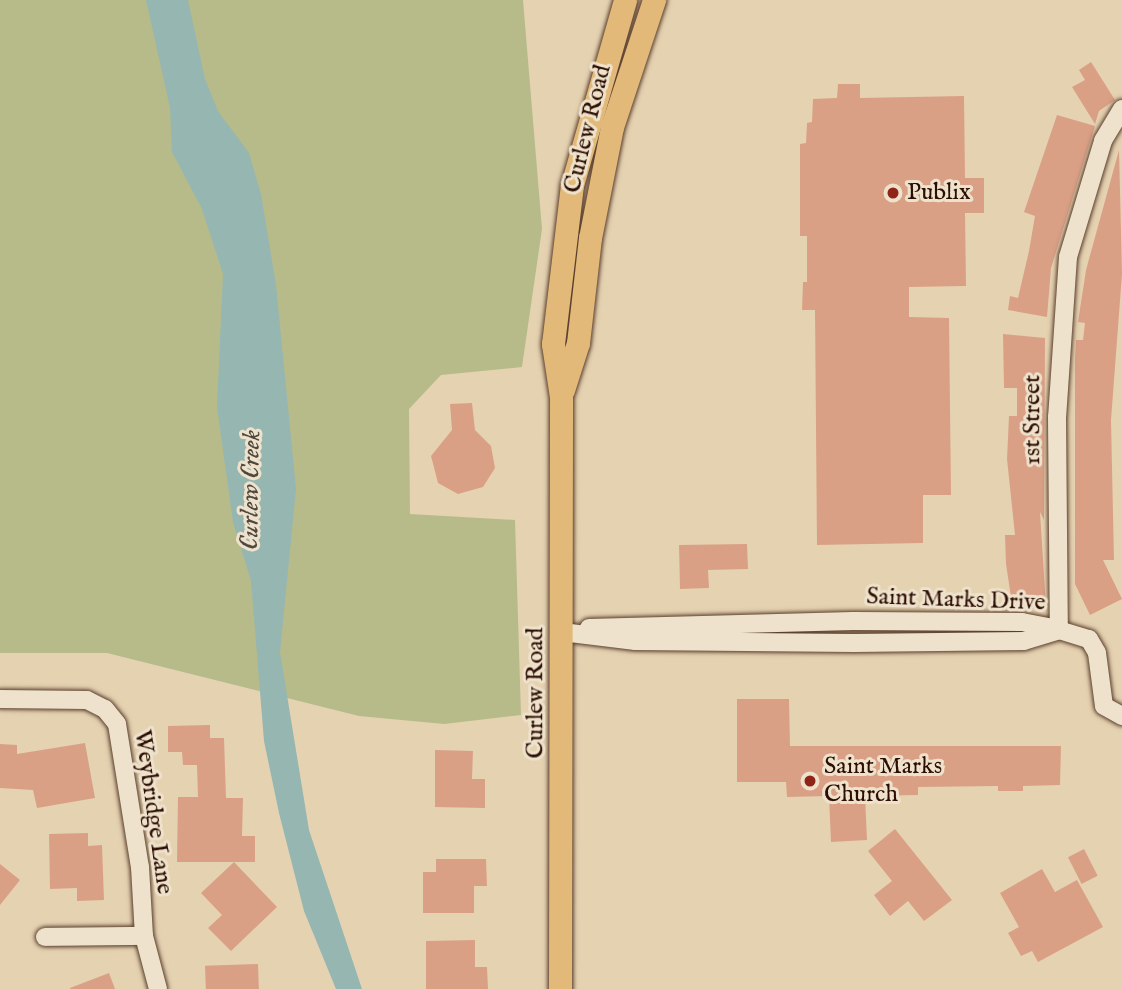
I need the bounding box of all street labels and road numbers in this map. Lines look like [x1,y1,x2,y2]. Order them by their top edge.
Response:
street label: Curlew Road [558,62,618,196]
street label: 1st Street [1019,375,1047,465]
street label: Saint Marks Drive [866,582,1046,618]
street label: Curlew Road [522,627,550,759]
street label: Weybridge Lane [127,728,179,896]

